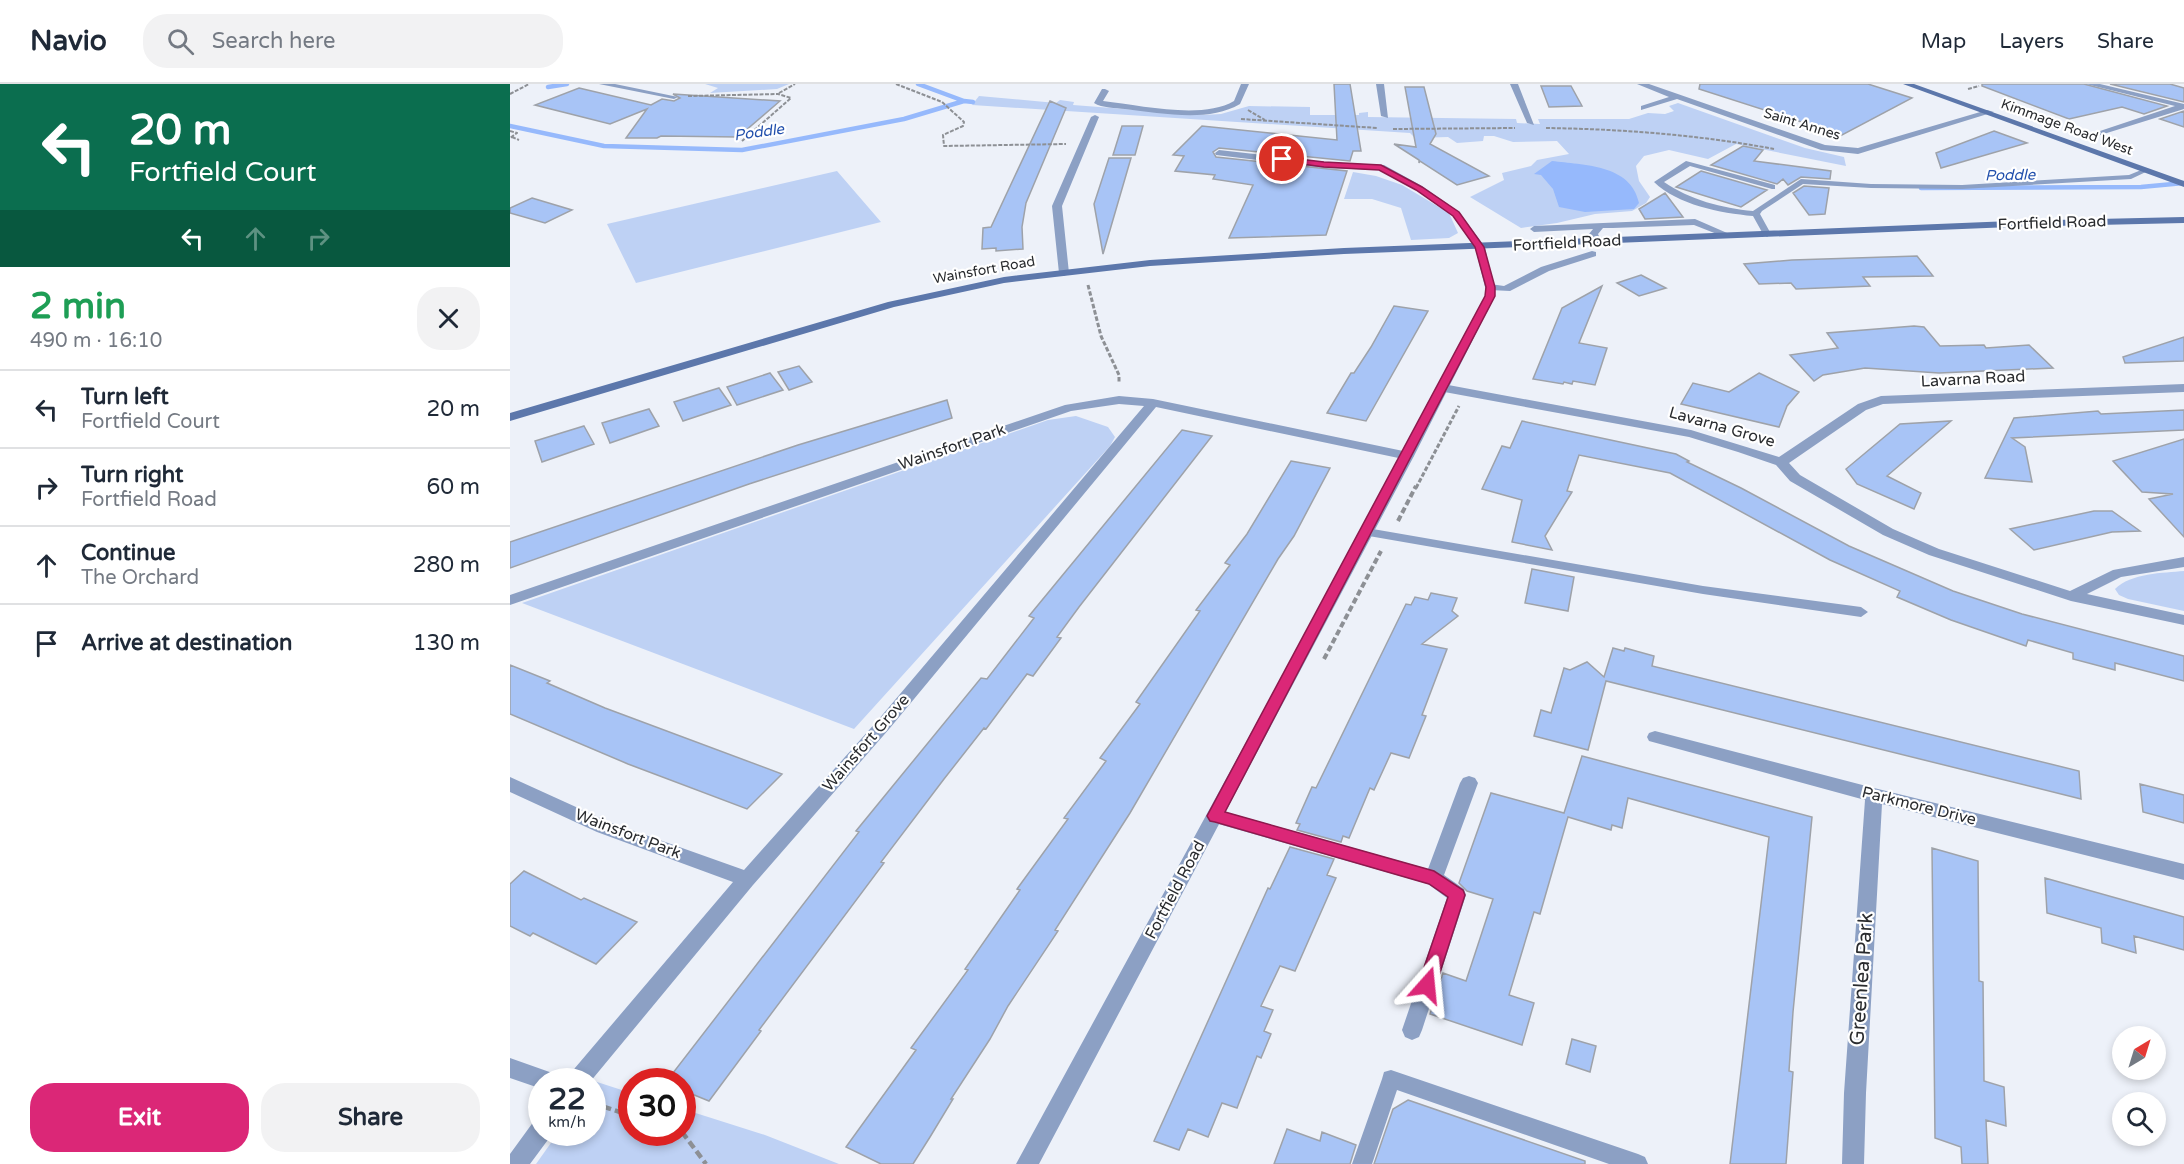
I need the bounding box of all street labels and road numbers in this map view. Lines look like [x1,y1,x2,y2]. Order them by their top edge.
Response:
street label: Kimmage Road West [1999,95,2136,159]
street label: Saint Annes [1762,104,1843,144]
street label: Fortfield Road [1997,211,2107,235]
street label: Fortfield Road [1512,230,1622,256]
street label: Wainsfort Road [932,253,1036,287]
street label: Lavarna Road [1920,366,2026,392]
street label: Lavarna Grove [1667,402,1777,452]
street label: Wainsfort Park [896,419,1008,475]
street label: Wainsfort Grove [818,690,914,796]
street label: Parkmore Drive [1860,782,1978,830]
street label: Wainsfort Park [572,805,684,863]
street label: Fortfield Road [1141,837,1209,943]
street label: Greenlea Park [1845,912,1879,1046]

